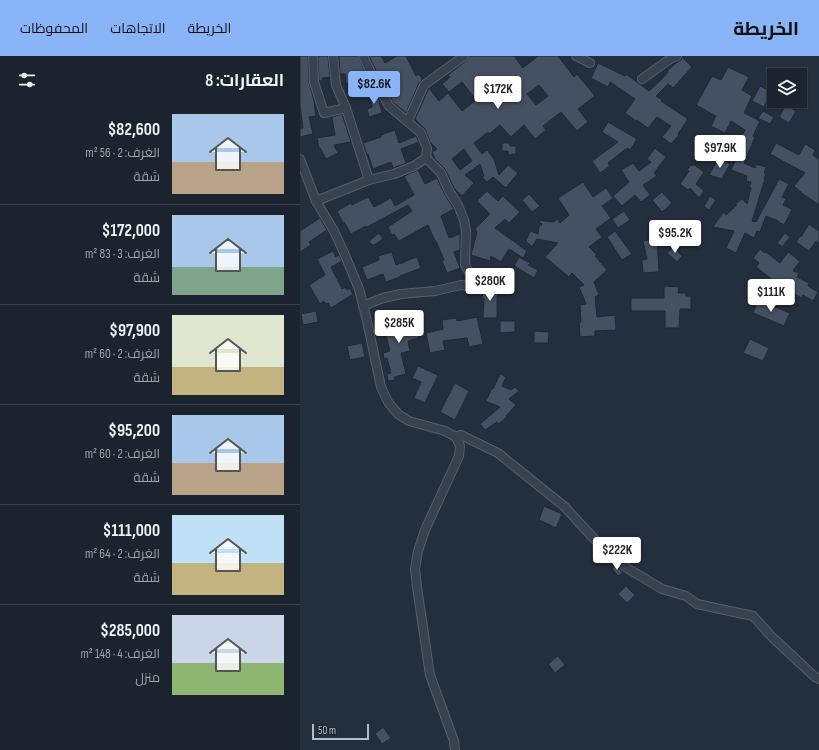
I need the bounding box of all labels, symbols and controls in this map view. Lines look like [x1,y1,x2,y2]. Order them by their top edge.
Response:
text: الخريطة [733,18,799,41]
text: المحفوظات [20,20,88,37]
text: الاتجاهات [110,20,166,37]
text: الخريطة [188,20,231,37]
map controls [767,68,807,108]
button: layers [767,68,807,108]
icon: filters [16,69,38,91]
text: العقارات: 8 [205,71,284,91]
pin: $82.6K [341,71,407,105]
text: $82.6K [357,76,391,92]
pin: $172K [470,76,526,110]
text: $172K [483,81,513,97]
text: $82,600 [108,120,160,140]
icon: home [204,130,252,178]
pin: $97.9K [687,135,753,169]
text: $97.9K [704,140,736,156]
text: الغرف: 2 · 56 m² [85,145,160,161]
text: شقة [133,169,160,185]
pin: $95.2K [642,220,708,254]
text: $172,000 [102,221,160,241]
text: $95.2K [658,225,692,241]
icon: home [204,231,252,279]
text: الغرف: 3 · 83 m² [85,246,160,262]
pin: $280K [462,268,518,302]
text: شقة [133,270,160,286]
text: $280K [474,273,506,289]
pin: $111K [743,279,799,313]
text: $111K [757,284,785,300]
pin: $285K [371,310,427,344]
text: $285K [384,315,414,331]
text: $97,900 [109,321,160,341]
icon: home [204,331,252,379]
text: الغرف: 2 · 60 m² [85,346,160,362]
text: شقة [133,370,160,386]
text: $95,200 [108,421,160,441]
icon: home [204,431,252,479]
text: الغرف: 2 · 60 m² [85,446,160,462]
text: شقة [133,470,160,486]
text: $111,000 [103,521,160,541]
icon: home [204,531,252,579]
pin: $222K [589,537,645,571]
text: $222K [602,542,632,558]
text: الغرف: 2 · 64 m² [85,546,160,562]
text: شقة [133,570,160,586]
text: $285,000 [100,621,160,641]
icon: home [204,631,252,679]
text: الغرف: 4 · 148 m² [80,646,160,662]
text: منزل [135,670,160,686]
scale bar [312,722,369,741]
text: 50 m [318,724,336,737]

